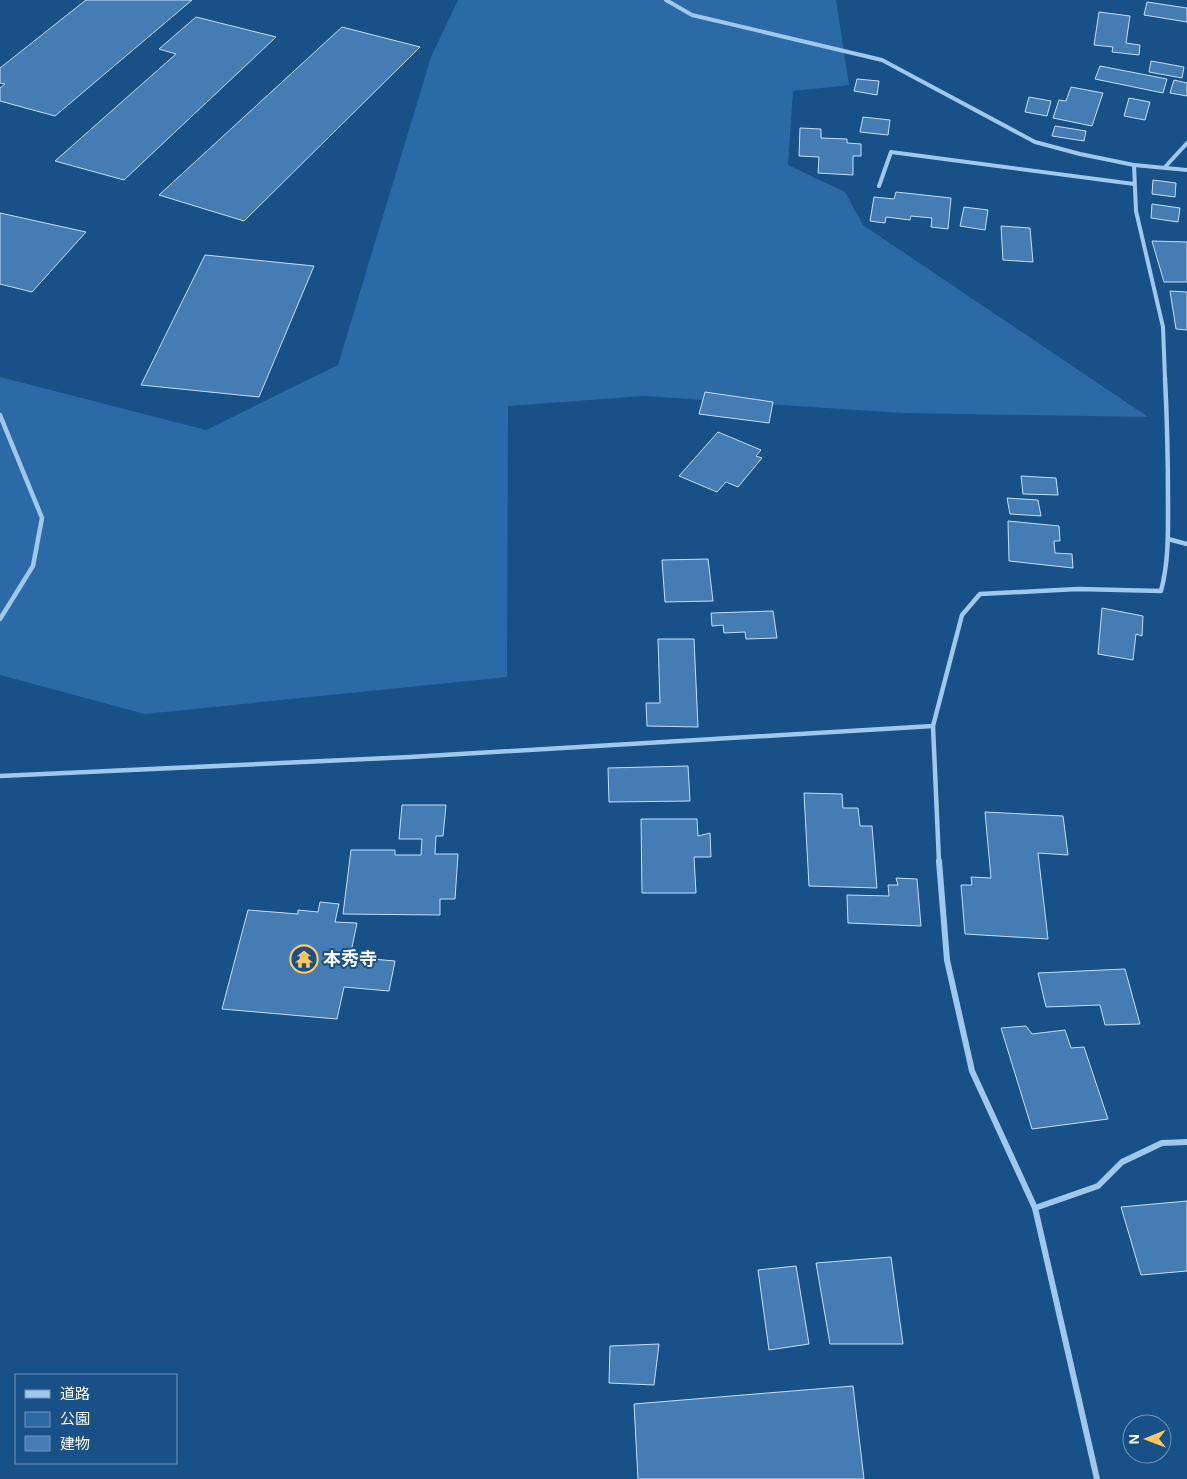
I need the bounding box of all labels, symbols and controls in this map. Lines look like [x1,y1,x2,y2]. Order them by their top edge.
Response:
temple icon: 本秀寺 [289,944,319,974]
place label: 本秀寺 [323,949,377,969]
legend [15,1374,178,1464]
text: 道路 [60,1385,90,1402]
text: 公園 [60,1410,90,1427]
north arrow [1122,1414,1172,1464]
text: N [1126,1434,1142,1444]
text: 建物 [60,1435,90,1452]

